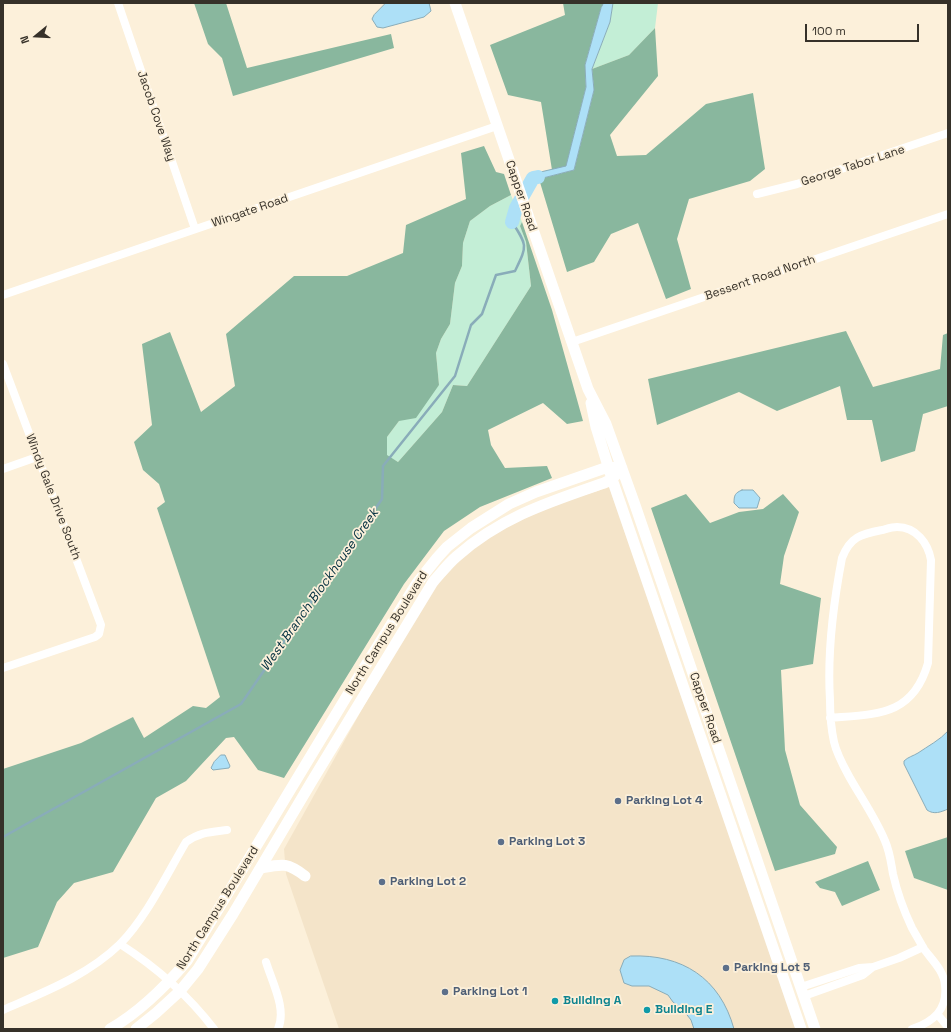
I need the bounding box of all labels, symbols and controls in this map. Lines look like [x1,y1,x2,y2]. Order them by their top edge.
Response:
north arrow [16,16,56,56]
scale bar [807,16,921,42]
text: 100 m [812,23,846,39]
text: N [17,34,32,45]
street label: Jacob Cove Way [134,69,178,163]
street label: George Tabor Lane [799,142,907,190]
street label: Capper Road [502,159,540,233]
street label: Wingate Road [210,191,290,231]
street label: Bessent Road North [703,252,817,304]
street label: Windy Gale Drive South [22,432,84,562]
water label: West Branch Blockhouse Creek [258,506,382,674]
street label: North Campus Boulevard [343,569,431,697]
street label: Capper Road [686,671,724,745]
place label: Parking Lot 4 [626,794,703,808]
marker: Parking Lot 4 [613,796,623,806]
place label: Parking Lot 3 [509,835,585,849]
marker: Parking Lot 3 [496,837,506,847]
street label: North Campus Boulevard [174,844,262,972]
place label: Parking Lot 2 [390,875,466,889]
marker: Parking Lot 2 [377,877,387,887]
place label: Parking Lot 5 [734,961,810,975]
marker: Parking Lot 5 [721,963,731,973]
place label: Parking Lot 1 [453,985,527,999]
marker: Parking Lot 1 [440,987,450,997]
place label: Building A [563,994,621,1008]
marker: Building A [550,996,560,1006]
place label: Building E [655,1003,712,1017]
marker: Building E [642,1005,652,1015]

